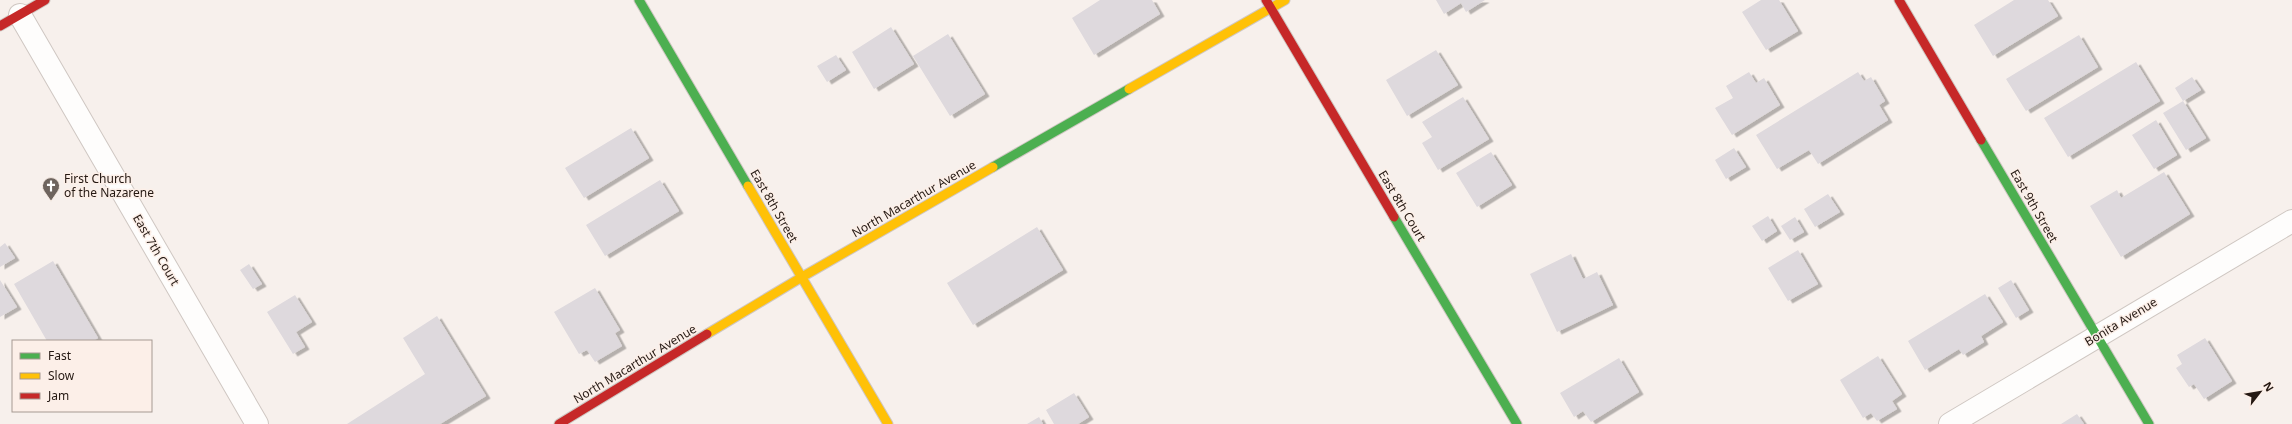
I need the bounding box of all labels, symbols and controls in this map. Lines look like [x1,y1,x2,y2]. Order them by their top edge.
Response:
street label: North Macarthur Avenue [849,156,979,241]
street label: East 8th Street [747,166,803,246]
street label: East 9th Street [2007,166,2063,246]
street label: East 8th Court [1375,167,1431,245]
place label: First Church of the Nazarene [64,170,154,201]
church icon: First Church of the Nazarene [41,176,61,201]
street label: East 7th Court [129,211,184,289]
street label: Bonita Avenue [2081,293,2160,350]
street label: North Macarthur Avenue [570,320,700,407]
legend [12,340,152,412]
text: Fast [48,347,72,364]
text: Slow [48,367,75,384]
north arrow [2240,372,2280,412]
text: N [2260,379,2278,394]
text: Jam [47,387,69,404]

